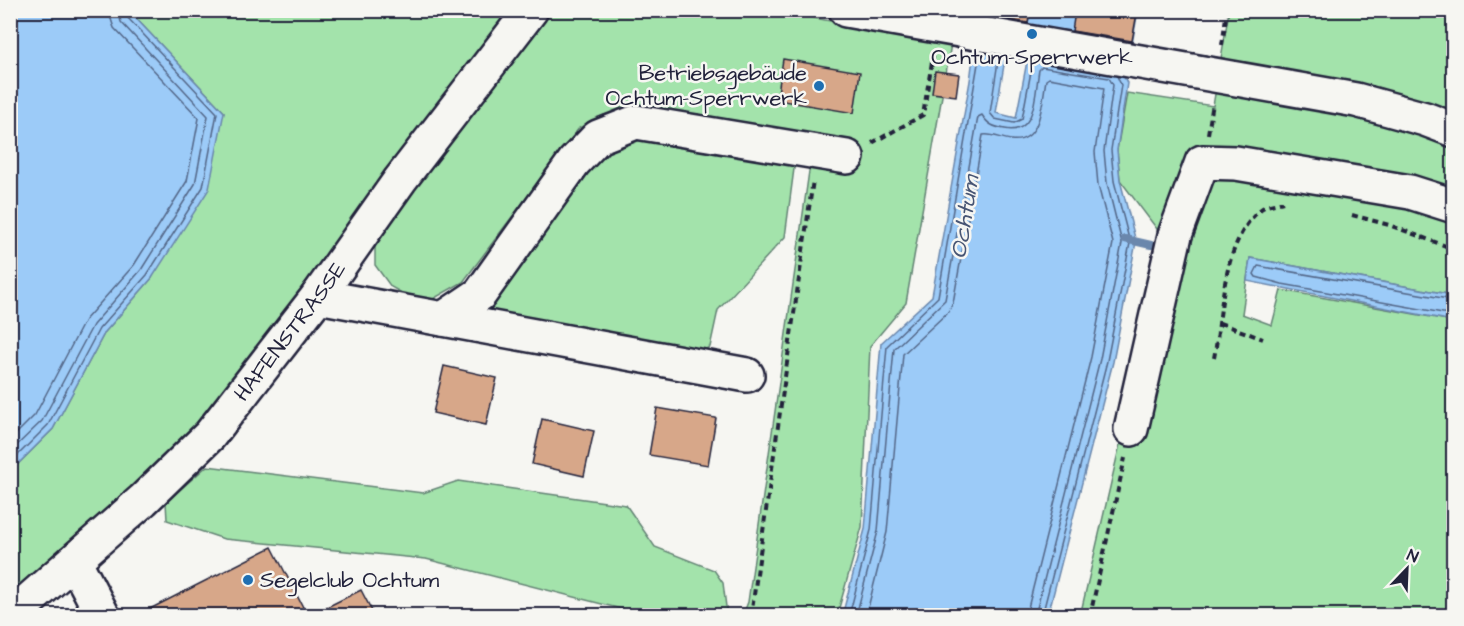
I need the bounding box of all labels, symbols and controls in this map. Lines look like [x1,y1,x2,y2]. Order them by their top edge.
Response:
marker: Ochtum-Sperrwerk [1025,27,1039,41]
place label: Ochtum-Sperrwerk [931,42,1133,73]
place label: Betriebsgebäude Ochtum-Sperrwerk [606,58,807,114]
marker: Betriebsgebäude Ochtum-Sperrwerk [812,79,826,93]
water label: Ochtum [942,171,989,261]
street label: HAFENSTRASSE [226,255,353,408]
north arrow [1377,539,1437,599]
text: N [1404,544,1421,568]
place label: Segelclub Ochtum [260,565,439,597]
marker: Segelclub Ochtum [241,573,255,587]

